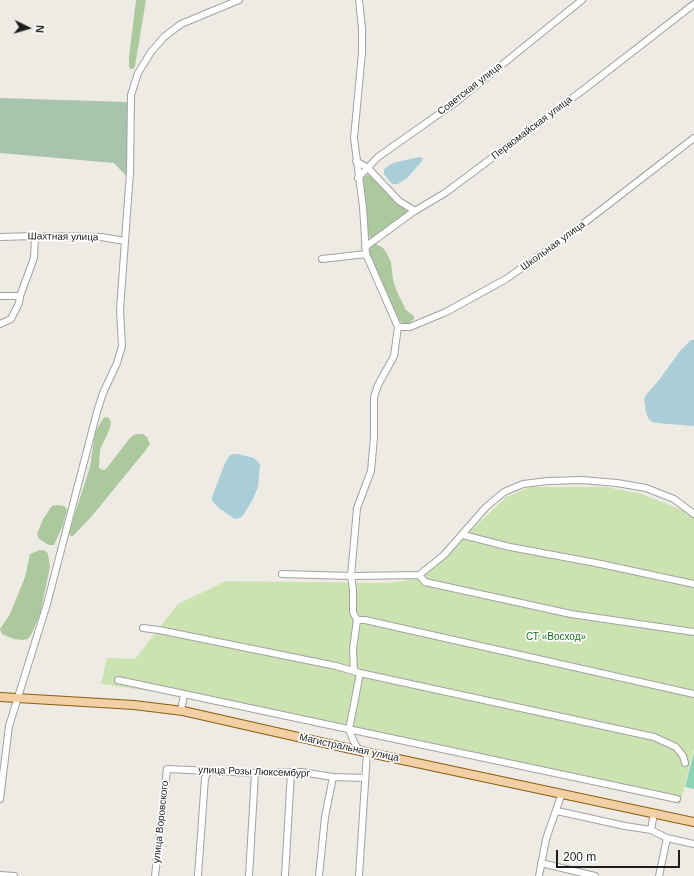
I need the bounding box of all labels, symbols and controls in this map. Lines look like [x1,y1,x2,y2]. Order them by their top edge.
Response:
north arrow [8,8,48,48]
text: N [34,25,46,34]
street label: Советская улица [435,60,505,118]
street label: Первомайская улица [489,94,575,162]
street label: Школьная улица [518,219,588,273]
street label: Шахтная улица [27,230,99,244]
park label: СТ «Восход» [526,631,586,643]
street label: Магистральная улица [298,732,400,764]
street label: улица Розы Люксембург [198,764,310,780]
street label: улица Воровского [151,780,171,864]
scale bar [558,842,682,868]
text: 200 m [563,850,596,864]

